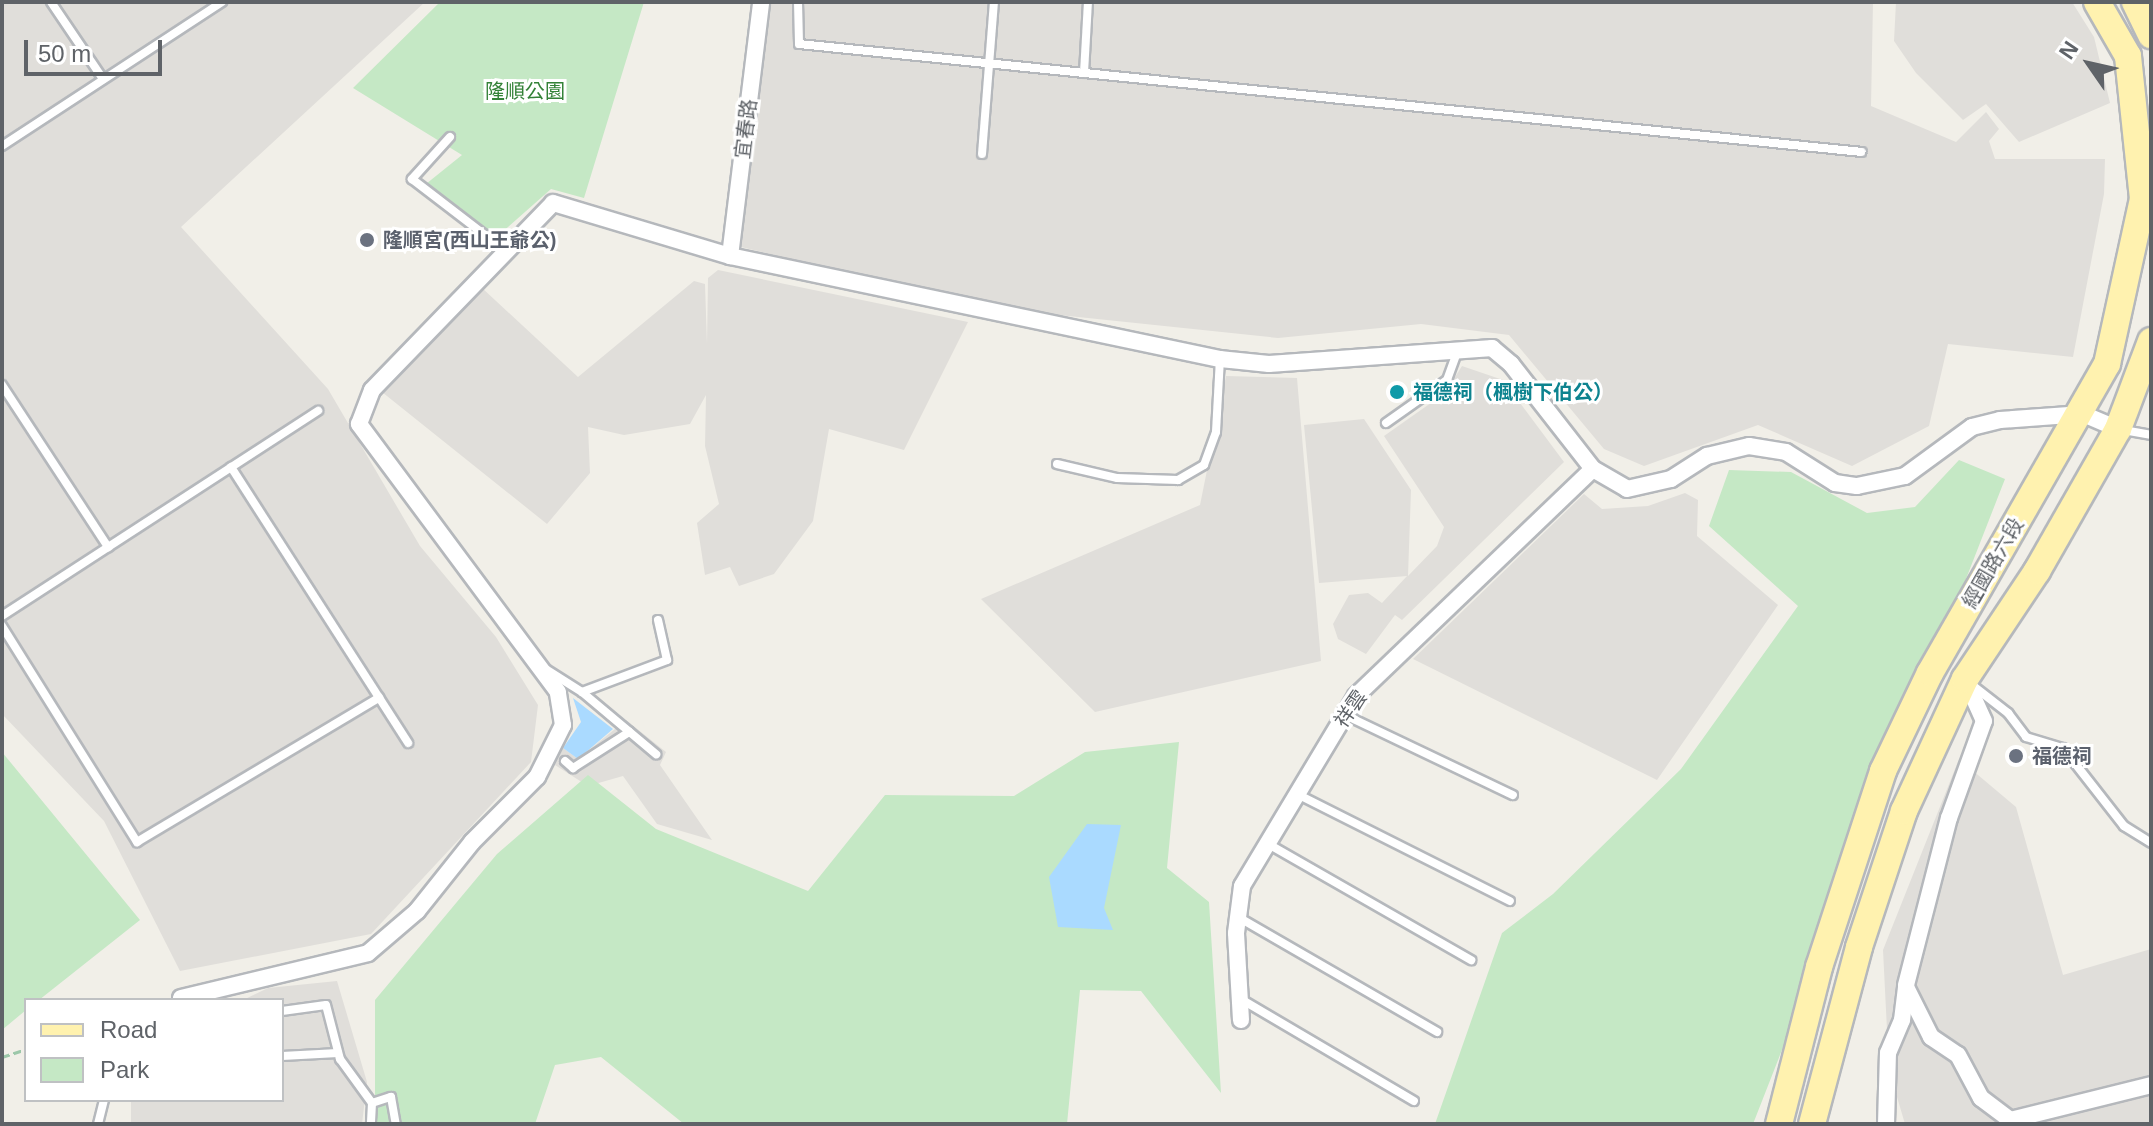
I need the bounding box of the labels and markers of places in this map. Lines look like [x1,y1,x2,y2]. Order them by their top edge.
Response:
place label: 隆順宮(西山王爺公) [383,228,556,252]
marker: 隆順宮(西山王爺公) [358,231,376,249]
place label: 福德祠（楓樹下伯公） [1413,380,1613,404]
marker: 福德祠（楓樹下伯公） [1388,383,1406,401]
place label: 福德祠 [2032,744,2092,768]
marker: 福德祠 [2007,747,2025,765]

